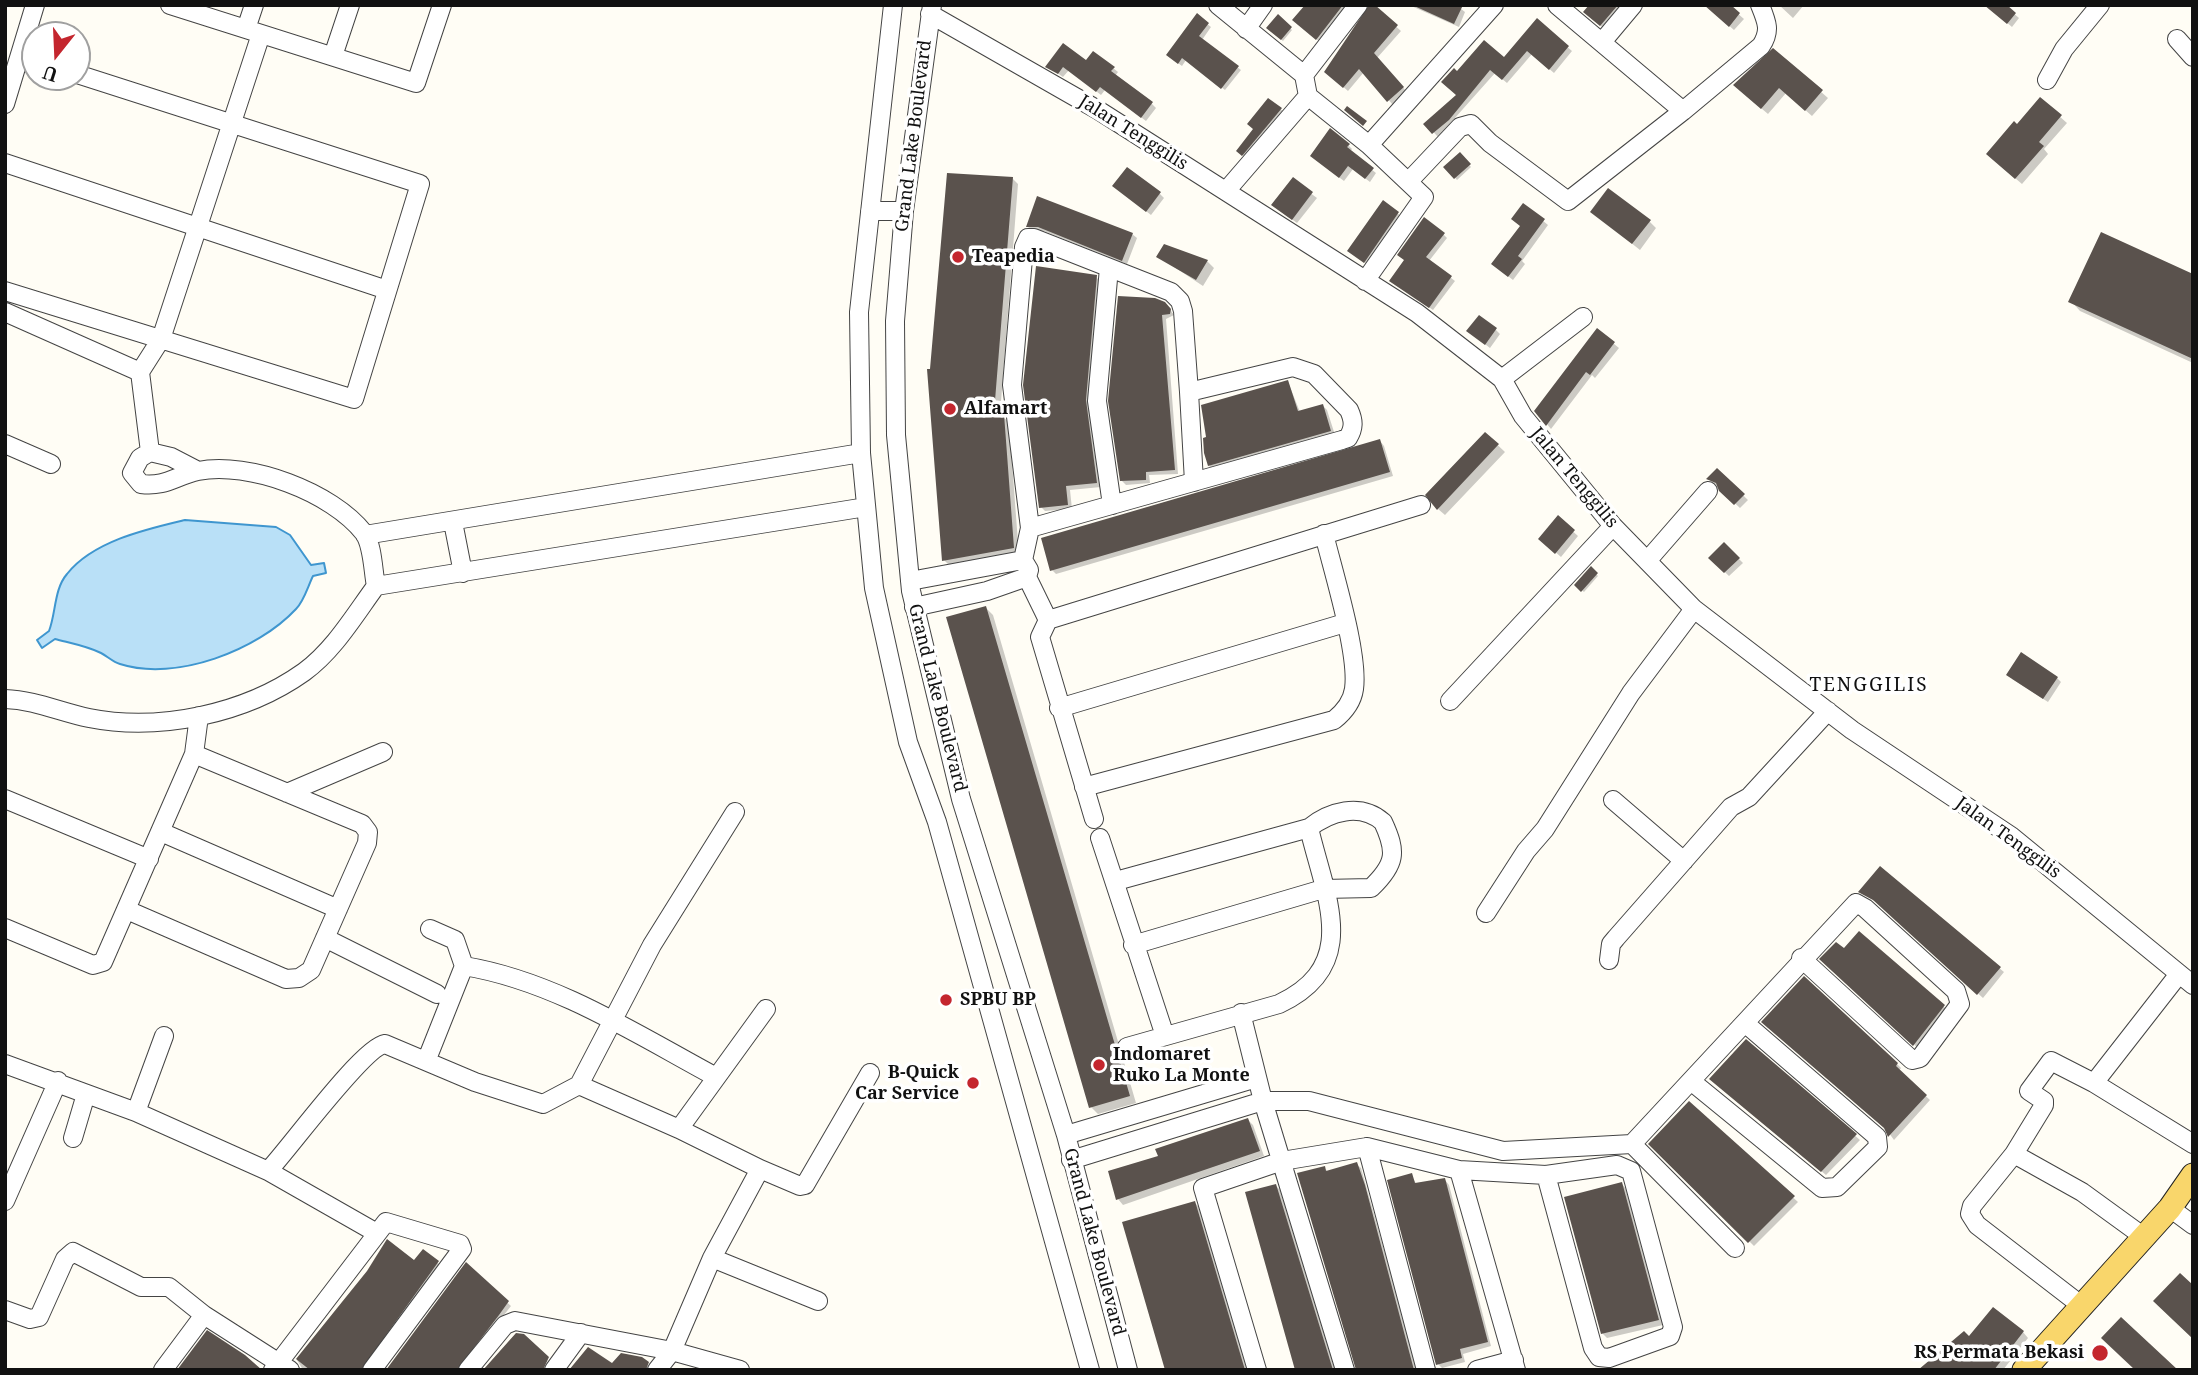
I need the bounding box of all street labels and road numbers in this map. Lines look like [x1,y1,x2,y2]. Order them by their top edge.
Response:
street label: Grand Lake Boulevard [892,39,936,233]
street label: Jalan Tenggilis [1074,91,1192,175]
street label: Jalan Tenggilis [1526,423,1622,533]
street label: Grand Lake Boulevard [903,602,971,794]
street label: Jalan Tenggilis [1951,793,2065,883]
street label: Grand Lake Boulevard [1059,1146,1129,1338]

